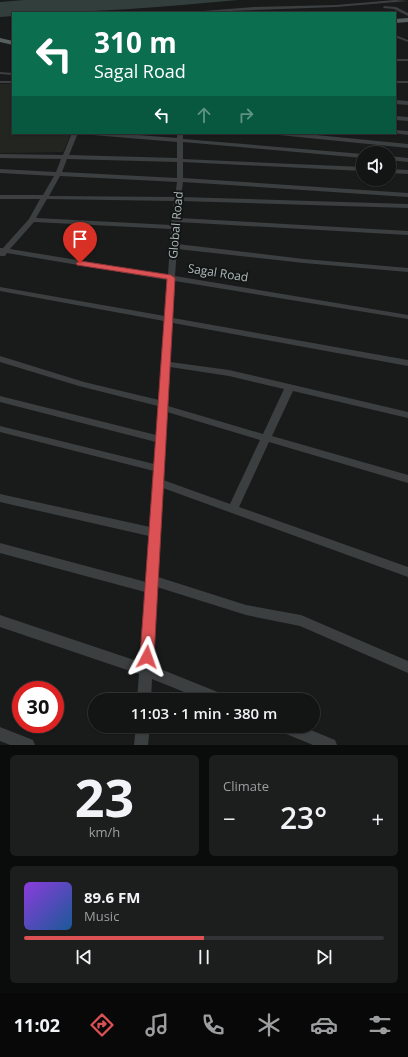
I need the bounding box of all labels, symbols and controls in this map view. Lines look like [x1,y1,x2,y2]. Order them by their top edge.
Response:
text: 310 m [94,23,177,61]
icon: left [28,28,80,80]
text: Sagal Road [94,59,186,83]
icon: left [151,104,173,126]
icon: ahead [193,104,215,126]
icon: right [235,104,257,126]
map controls [356,146,396,186]
button: sound [356,146,396,186]
street label: Global Road [164,190,187,259]
pin [63,222,97,263]
icon: arrive [69,228,91,250]
street label: Sagal Road [187,259,250,286]
position arrow [126,636,168,678]
speed limit sign: 30 [12,681,64,733]
text: 11:03 · 1 min · 380 m [131,703,277,723]
text: 23 [75,761,134,832]
text: Climate [223,777,269,795]
text: 23° [280,797,327,838]
text: − [223,803,236,833]
text: + [371,803,384,833]
text: km/h [89,823,120,841]
text: 89.6 FM [84,887,140,907]
text: Music [84,907,119,925]
icon: previous [73,946,95,968]
icon: pause [193,946,215,968]
icon: next [313,946,335,968]
icon: directions [88,1011,116,1039]
icon: music [143,1011,171,1039]
icon: phone [199,1011,227,1039]
icon: climate [255,1011,283,1039]
icon: car [310,1011,338,1039]
icon: filters [366,1011,394,1039]
text: 11:02 [14,1013,60,1037]

